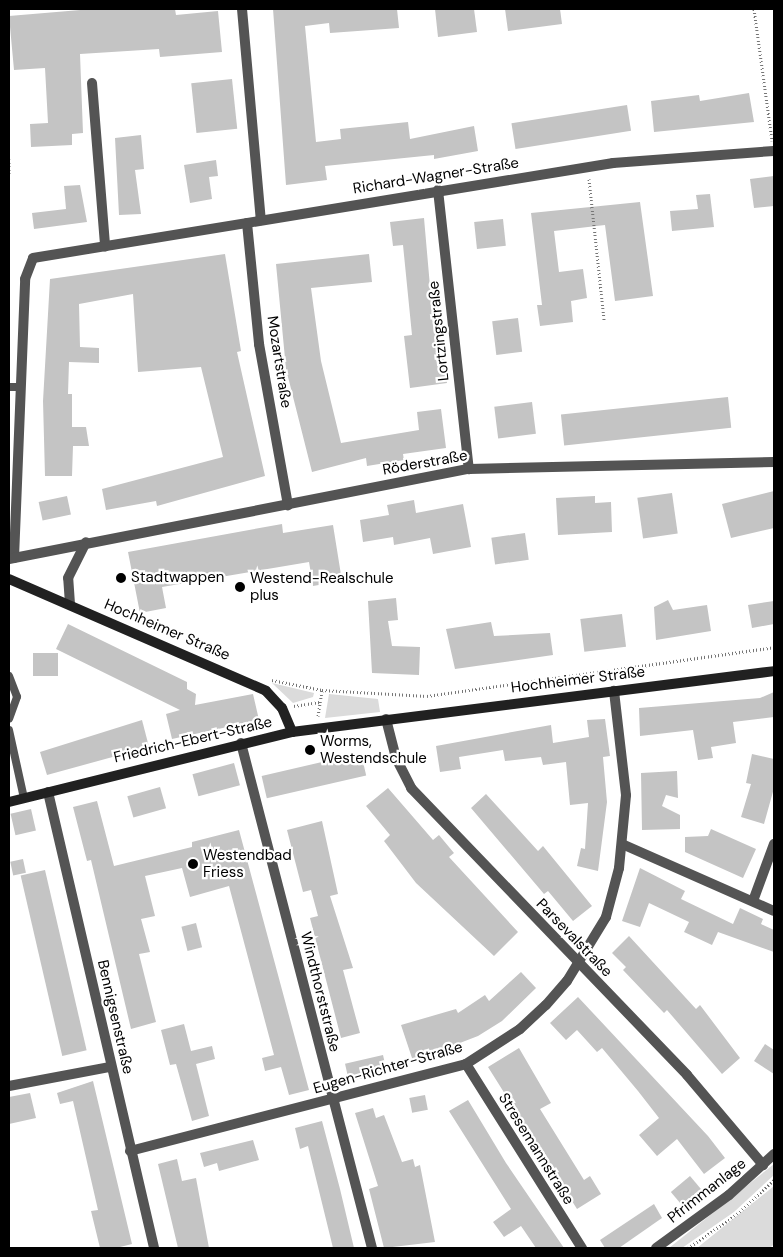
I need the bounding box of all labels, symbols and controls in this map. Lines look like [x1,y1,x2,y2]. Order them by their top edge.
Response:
street label: Richard-Wagner-Straße [352,154,520,198]
street label: Lortzingstraße [425,280,453,382]
street label: Mozartstraße [263,315,295,409]
street label: Röderstraße [381,447,469,479]
place label: Stadtwappen [131,569,224,587]
place label: Westend-Realschule plus [250,569,393,604]
marker: Stadtwappen [115,572,127,584]
marker: Westend-Realschule plus [234,581,246,593]
street label: Hochheimer Straße [101,595,233,665]
street label: Hochheimer Straße [510,663,646,697]
street label: Friedrich-Ebert-Straße [112,713,274,767]
place label: Worms, Westendschule [320,732,427,767]
marker: Worms, Westendschule [304,744,316,756]
place label: Westendbad Friess [203,846,292,881]
marker: Westendbad Friess [187,858,199,870]
street label: Parsevalstraße [532,895,616,981]
street label: Windthorststraße [296,930,344,1054]
street label: Bennigsenstraße [93,958,137,1076]
street label: Eugen-Richter-Straße [311,1038,465,1098]
street label: Stresemannstraße [494,1090,578,1208]
street label: Pfrimmanlage [664,1155,750,1227]

